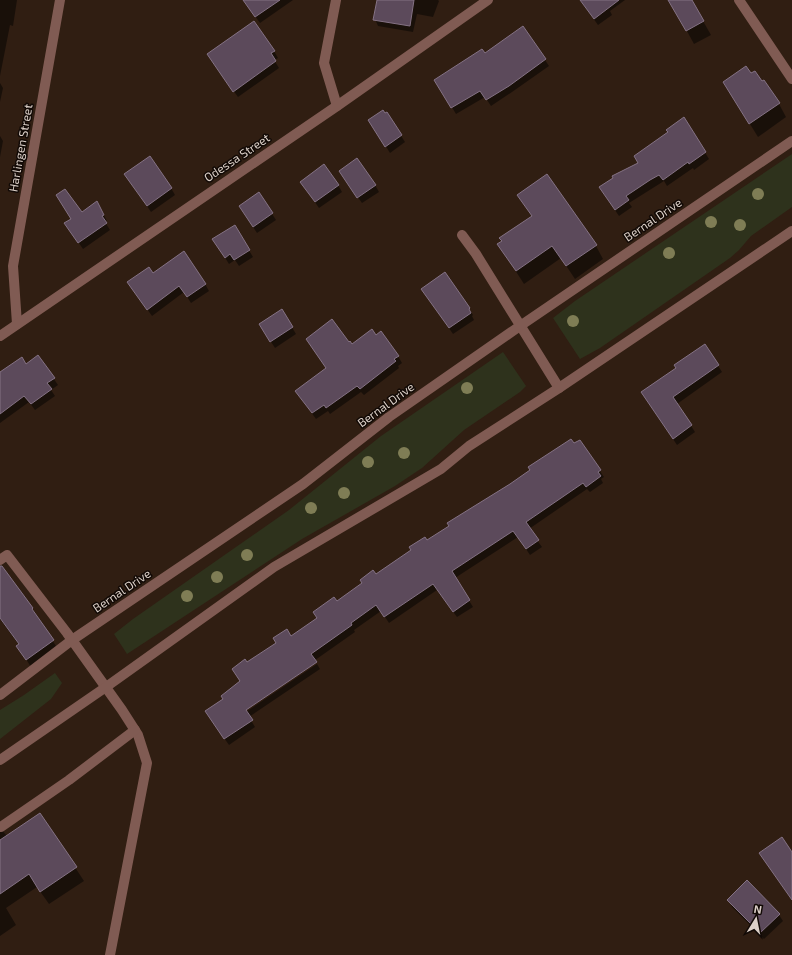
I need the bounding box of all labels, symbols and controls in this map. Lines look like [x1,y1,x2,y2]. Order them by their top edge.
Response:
street label: Harlingen Street [5,102,35,193]
street label: Odessa Street [201,130,272,184]
street label: Bernal Drive [621,195,684,244]
street label: Bernal Drive [354,379,417,429]
street label: Bernal Drive [90,566,153,615]
north arrow [736,899,776,939]
text: N [753,902,763,916]

